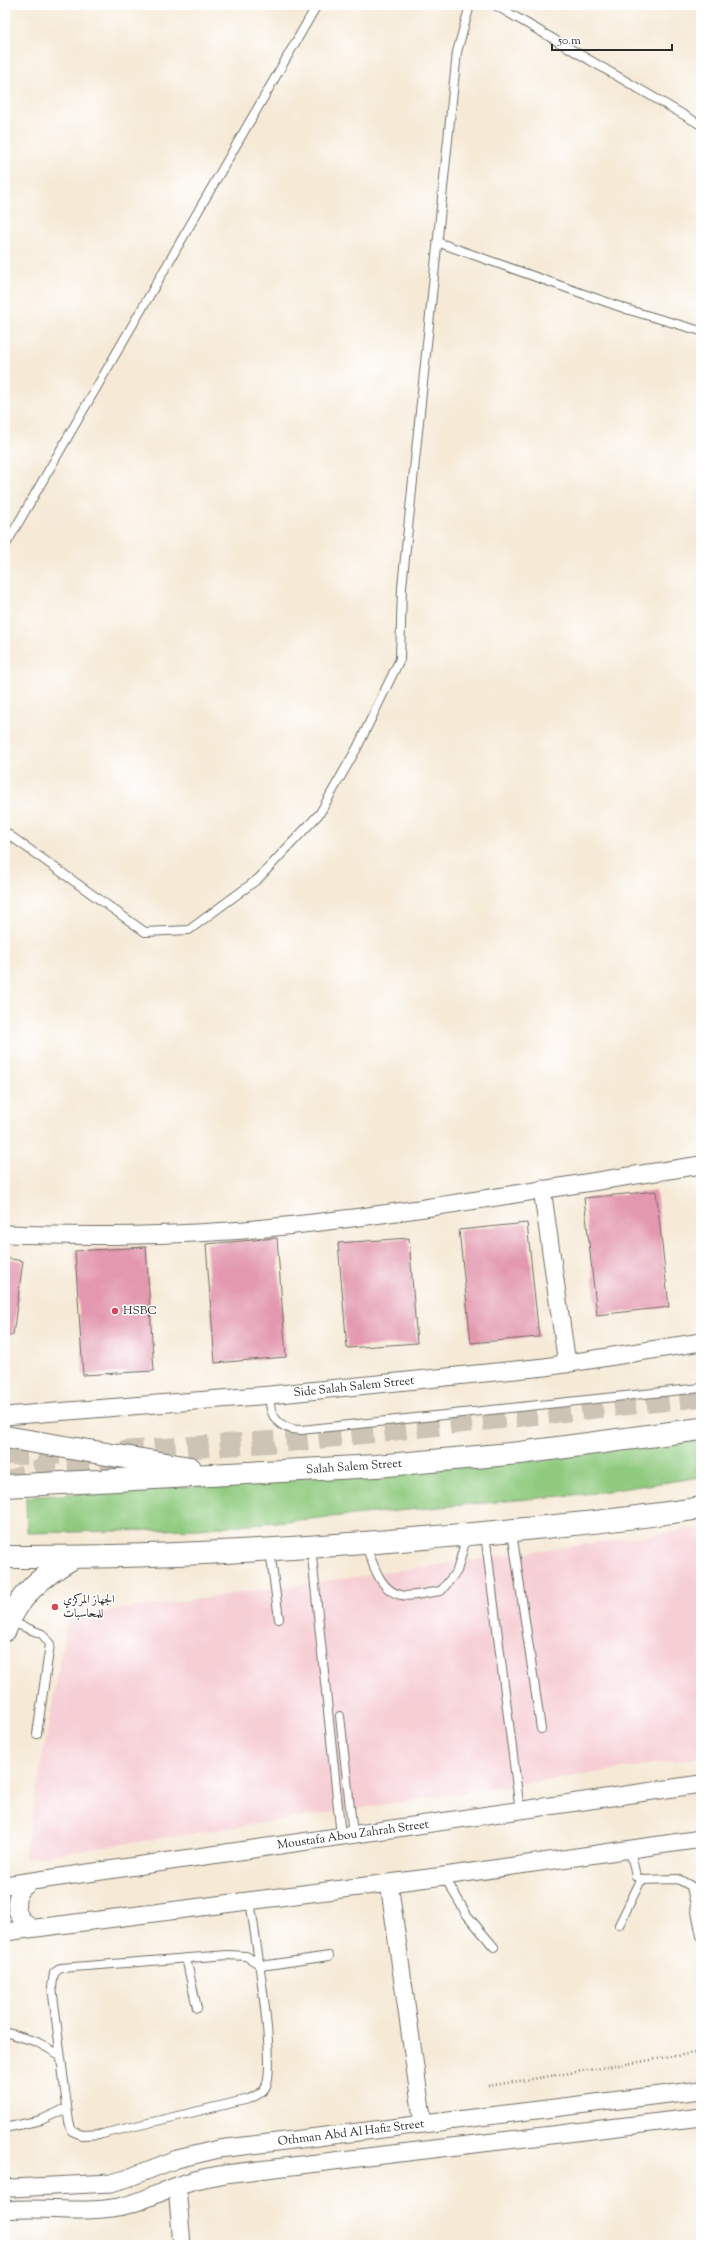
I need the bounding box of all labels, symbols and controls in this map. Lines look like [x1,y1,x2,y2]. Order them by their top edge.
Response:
scale bar [552,26,672,52]
text: 50 m [557,32,581,50]
place label: HSBC [123,1302,157,1320]
marker: HSBC [110,1306,120,1316]
street label: Side Salah Salem Street [293,1372,415,1402]
street label: Salah Salem Street [305,1455,403,1479]
place label: الجهاز المركزي للمحاسبات [63,1591,115,1623]
marker: الجهاز المركزي للمحاسبات [50,1602,60,1612]
street label: Moustafa Abou Zahrah Street [276,1815,430,1855]
street label: Othman Abd Al Hafiz Street [277,2115,425,2151]

